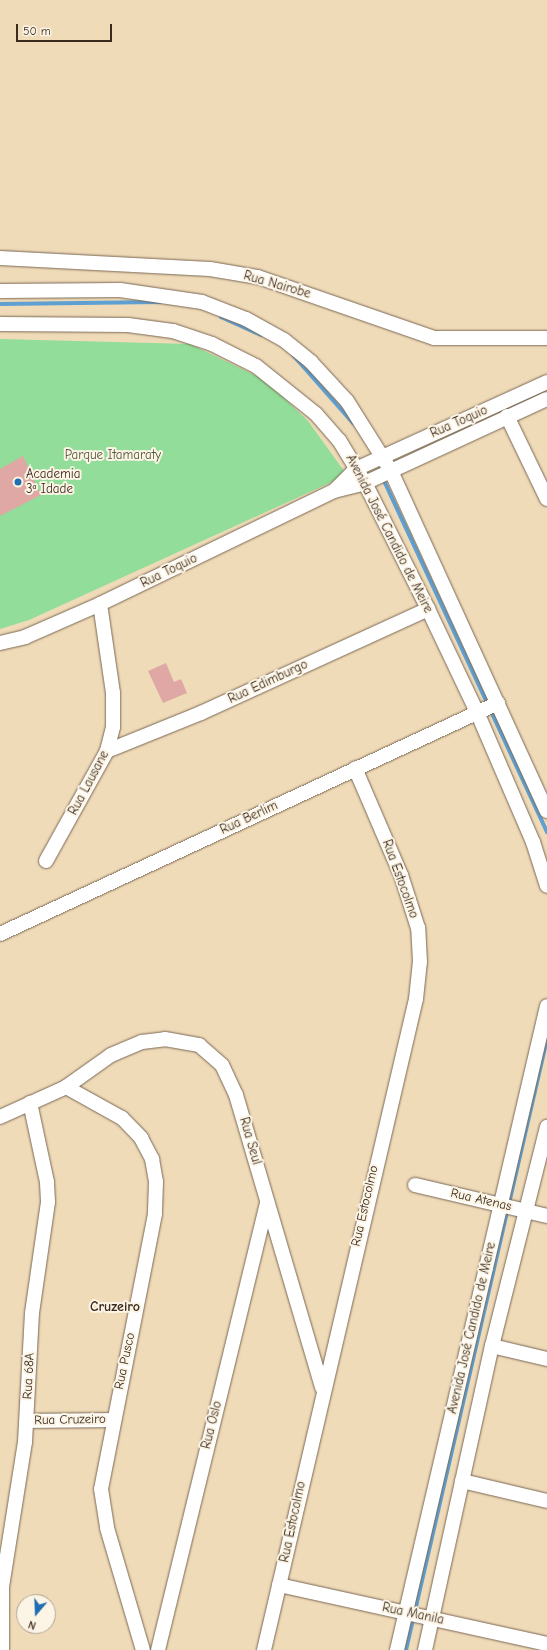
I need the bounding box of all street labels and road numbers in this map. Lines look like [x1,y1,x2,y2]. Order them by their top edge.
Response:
street label: Rua Nairobe [242,268,312,302]
street label: Rua Toquio [428,402,490,442]
street label: Avenida José Candido de Meire [342,452,436,616]
street label: Rua Toquio [138,551,200,591]
street label: Rua Edimburgo [226,657,310,707]
street label: Rua Lausane [65,748,113,818]
street label: Rua Berlim [218,798,280,838]
street label: Rua Estocolmo [379,838,421,920]
street label: Rua Seul [236,1115,264,1167]
street label: Rua Estocolmo [348,1164,382,1248]
street label: Rua Atenas [449,1185,513,1215]
street label: Avenida José Candido de Meire [445,1241,499,1415]
street label: Rua Pusco [111,1331,139,1391]
street label: Rua 68A [20,1352,38,1400]
street label: Rua Oslo [199,1399,225,1451]
street label: Rua Cruzeiro [34,1412,106,1428]
street label: Rua Estocolmo [277,1480,309,1564]
street label: Rua Manila [381,1600,445,1628]

